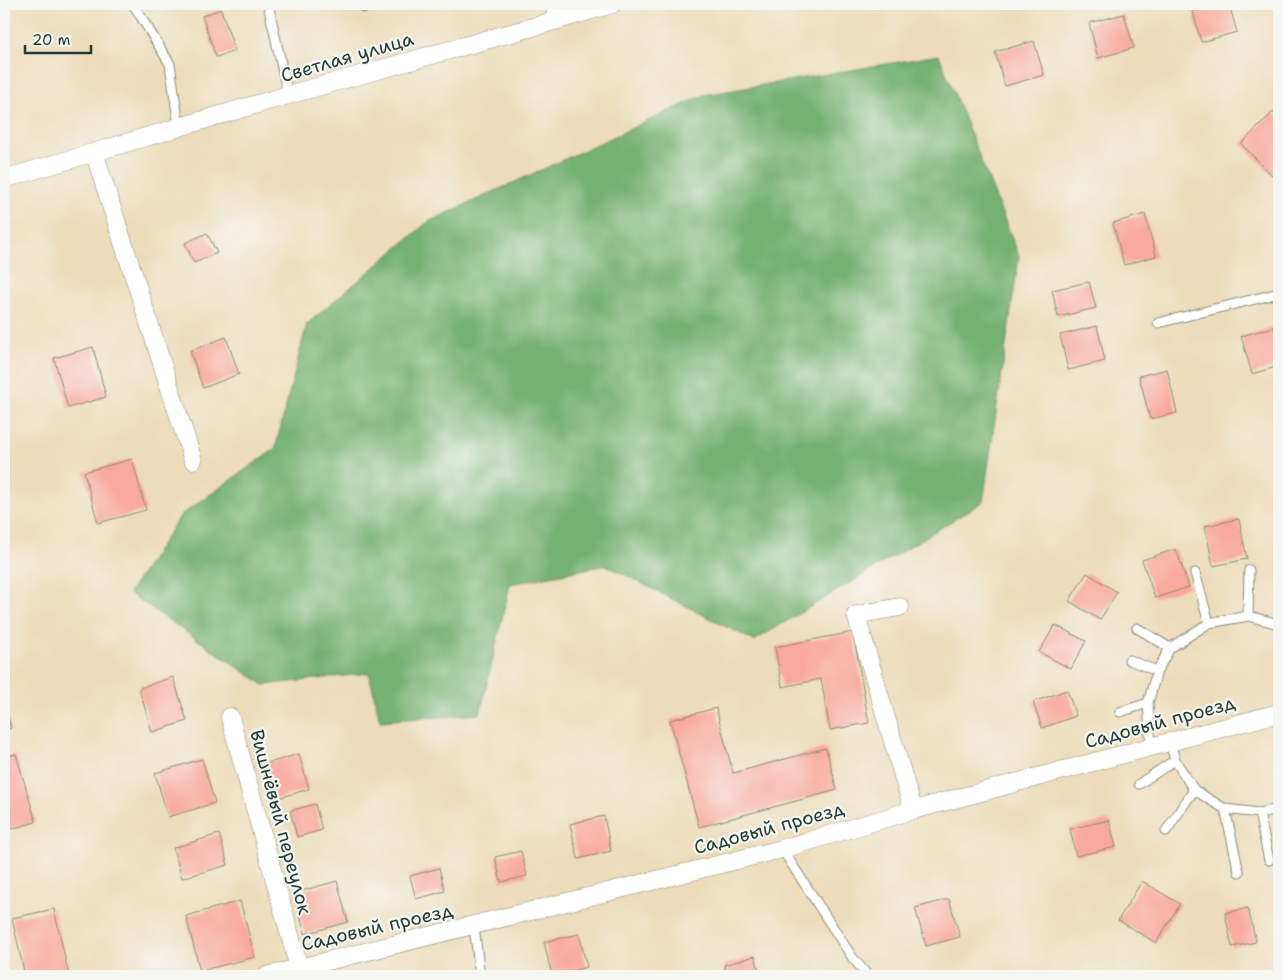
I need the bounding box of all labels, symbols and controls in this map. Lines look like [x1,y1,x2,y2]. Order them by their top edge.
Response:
scale bar [25,22,91,54]
street label: Светлая улица [278,26,416,88]
text: 20 m [32,30,71,50]
street label: Садовый проезд [1082,690,1238,754]
street label: Вишнёвый переулок [244,727,318,917]
street label: Садовый проезд [691,796,847,860]
street label: Садовый проезд [299,897,455,957]

